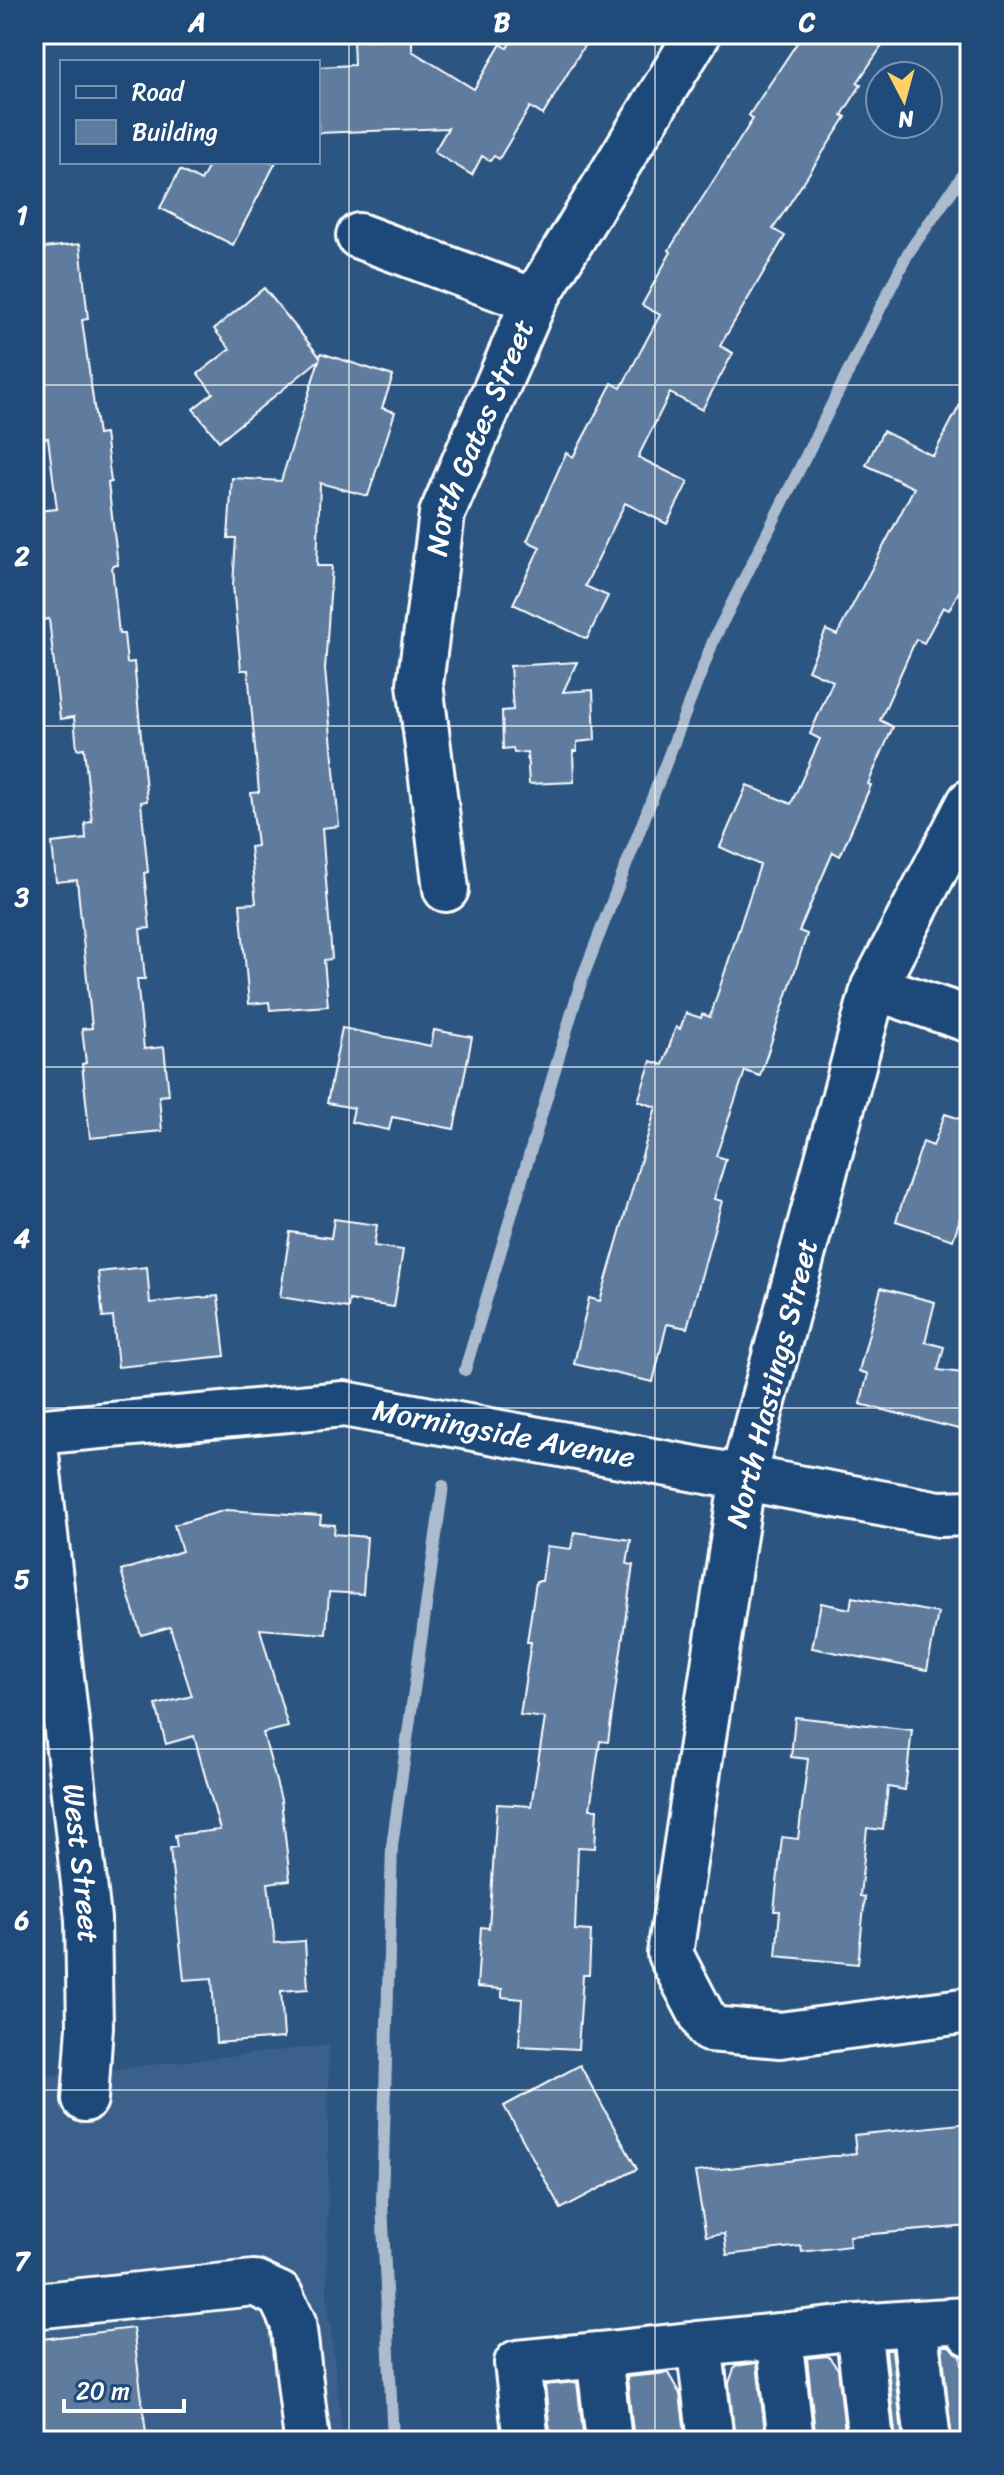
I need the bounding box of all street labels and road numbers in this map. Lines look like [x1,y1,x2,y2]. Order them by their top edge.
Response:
street label: North Gates Street [410,310,550,559]
street label: North Hastings Street [710,1233,834,1533]
street label: Morningside Avenue [368,1383,640,1484]
street label: West Street [46,1781,115,1944]

